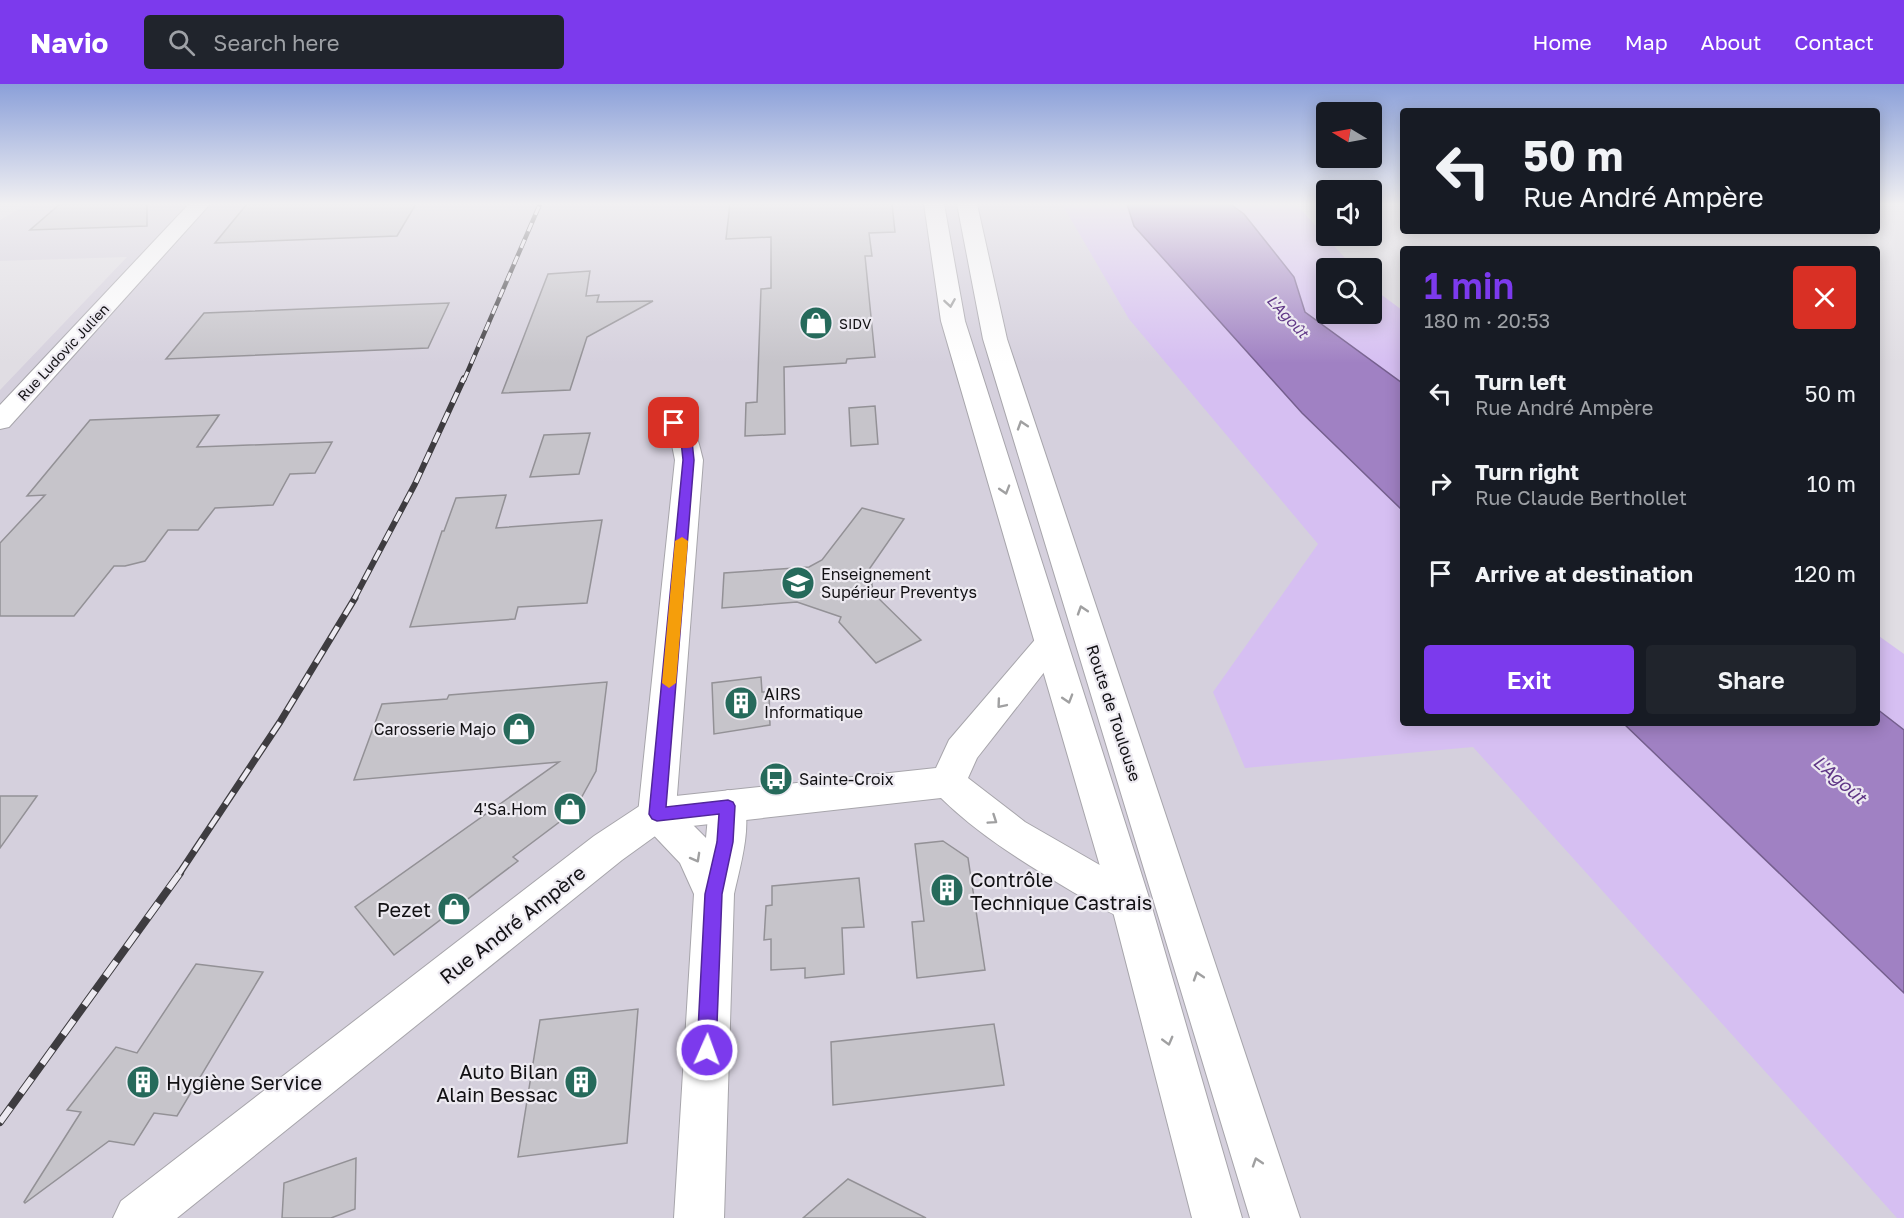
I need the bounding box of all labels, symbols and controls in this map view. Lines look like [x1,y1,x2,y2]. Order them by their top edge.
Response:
search box [144,15,564,69]
text: Navio [30,26,108,59]
icon: search [165,26,198,59]
text: Search here [213,29,339,56]
text: Home [1532,29,1592,55]
text: Map [1625,29,1668,55]
text: About [1701,29,1761,55]
text: Contact [1794,29,1874,55]
north arrow [1316,102,1382,168]
map controls [1316,102,1382,324]
text: 50 m [1523,130,1623,180]
icon: left [1424,132,1502,210]
button: sound [1316,180,1382,246]
text: Rue André Ampère [1523,181,1764,213]
button: search [1316,258,1382,324]
text: 1 min [1424,264,1514,307]
button: close [1793,266,1856,329]
water label: L'Agoût [1263,291,1314,343]
one-way arrow [944,299,956,308]
street label: Rue Ludovic Julien [14,300,112,404]
shop icon: SIDV [798,305,834,341]
text: 180 m · 20:53 [1424,308,1550,332]
place label: SIDV [839,315,872,332]
text: Turn left [1475,368,1566,395]
icon: left [1424,377,1457,410]
text: 50 m [1805,380,1856,407]
text: Rue André Ampère [1475,395,1653,419]
pin [648,397,699,448]
icon: arrive [657,406,690,439]
one-way arrow [1017,420,1030,431]
text: Turn right [1475,458,1579,485]
icon: right [1424,467,1457,500]
text: 10 m [1807,470,1856,497]
one-way arrow [998,485,1010,495]
text: Rue Claude Berthollet [1475,485,1687,509]
icon: arrive [1424,557,1457,590]
text: Arrive at destination [1475,560,1693,587]
text: 120 m [1794,560,1856,587]
place label: Enseignement Supérieur Preventys [821,564,977,602]
school or university icon: Enseignement Supérieur Preventys [780,565,816,601]
one-way arrow [1076,605,1089,616]
street label: Route de Toulouse [1082,642,1146,784]
button: Exit [1424,645,1634,714]
button: Share [1646,645,1856,714]
place label: AIRS Informatique [764,684,863,722]
building icon: AIRS Informatique [723,685,759,721]
one-way arrow [1061,693,1073,704]
one-way arrow [997,697,1008,708]
shop icon: Carosserie Majo [501,711,537,747]
place label: Carosserie Majo [374,719,496,739]
water label: L'Agoût [1809,750,1872,809]
bus stop icon: Sainte-Croix [758,761,794,797]
place label: Sainte-Croix [799,769,894,789]
shop icon: 4'Sa.Hom [552,791,588,827]
place label: 4'Sa.Hom [474,799,547,819]
one-way arrow [986,813,997,824]
one-way arrow [689,851,700,862]
street label: Rue André Ampère [434,860,590,988]
place label: Contrôle Technique Castrais [970,867,1152,914]
building icon: Contrôle Technique Castrais [929,872,965,908]
shop icon: Pezet [436,891,472,927]
place label: Pezet [377,897,431,921]
one-way arrow [1193,971,1205,982]
position arrow [675,1018,739,1082]
one-way arrow [1161,1036,1174,1046]
place label: Auto Bilan Alain Bessac [436,1059,558,1106]
building icon: Hygiène Service [125,1064,161,1100]
building icon: Auto Bilan Alain Bessac [563,1064,599,1100]
place label: Hygiène Service [166,1070,322,1094]
one-way arrow [1252,1157,1264,1168]

